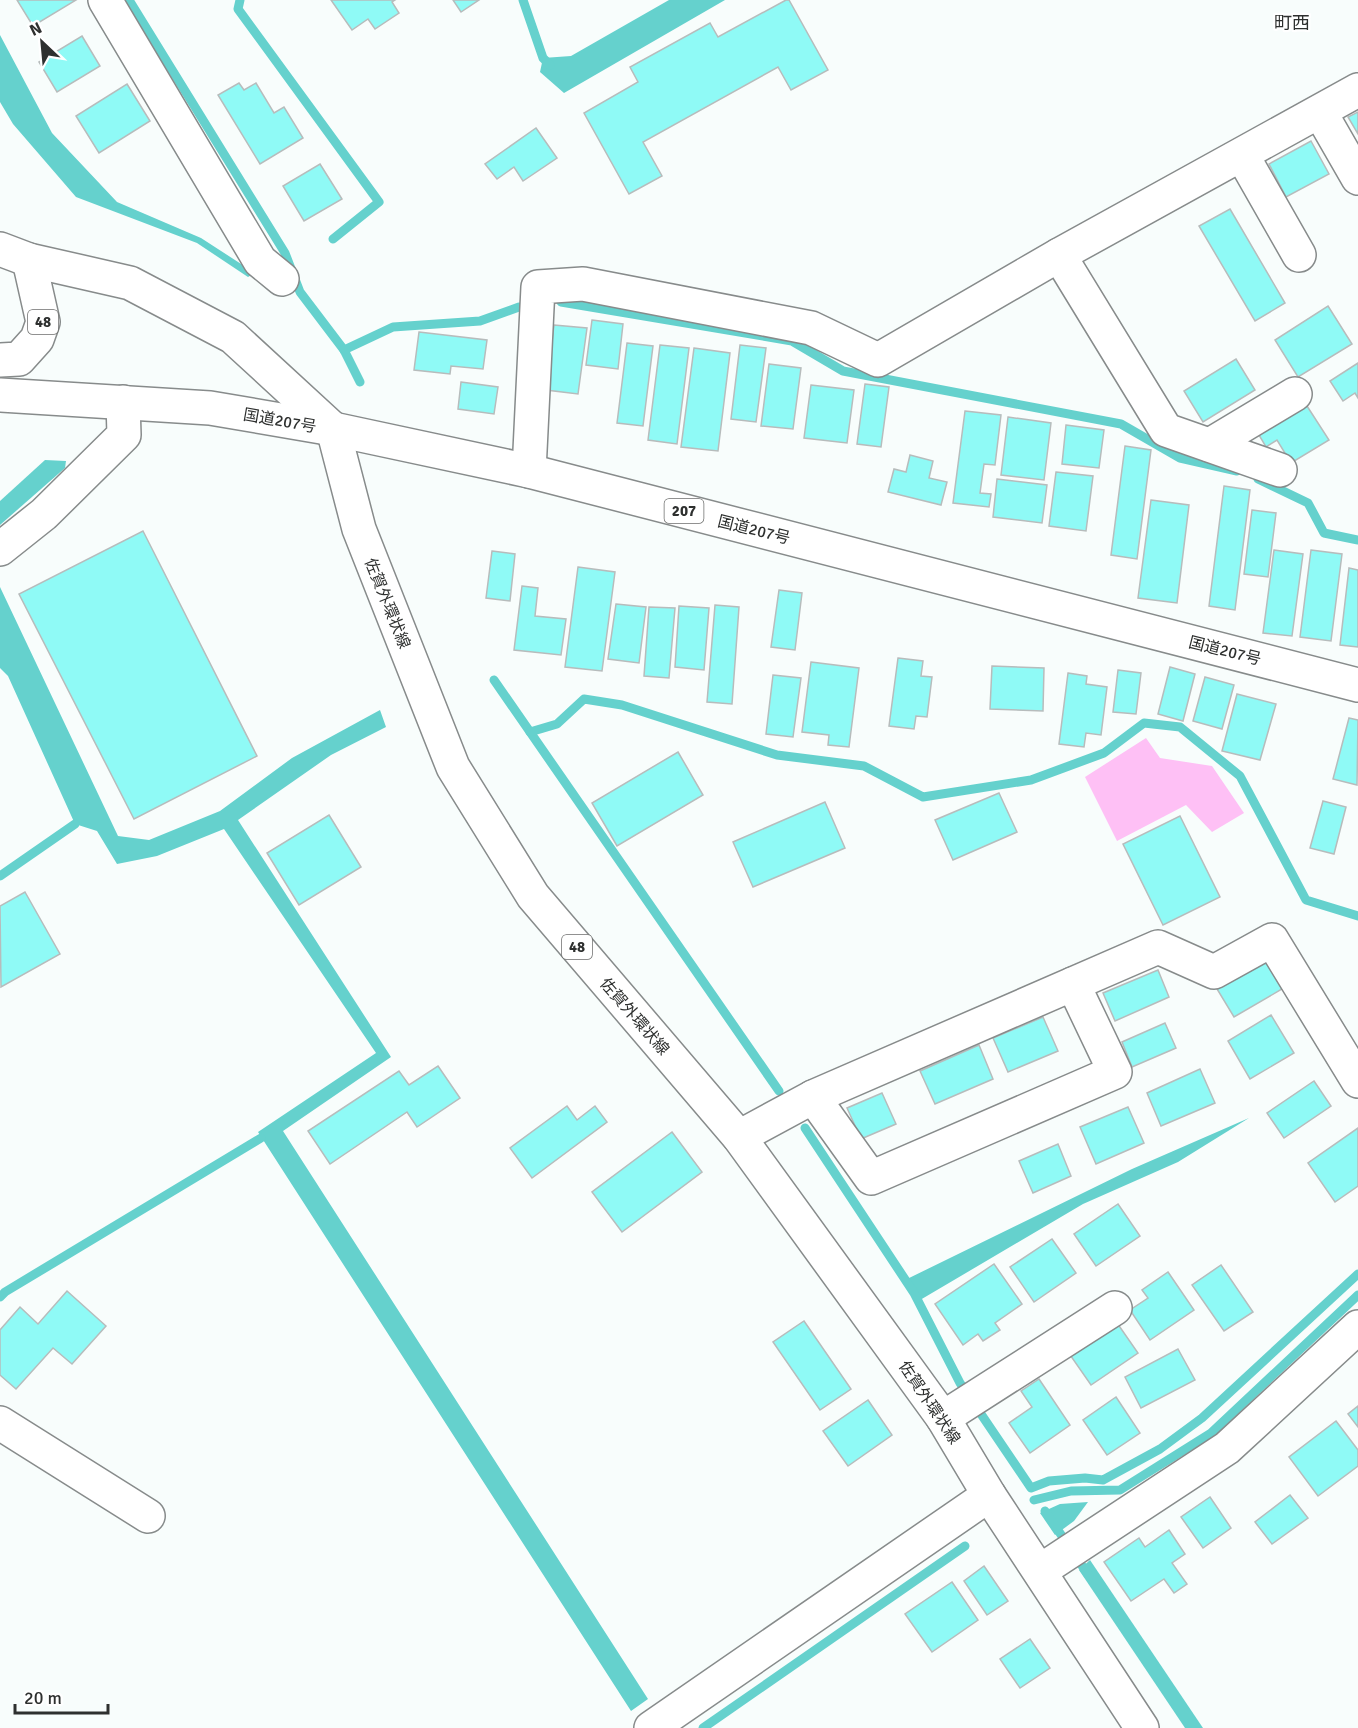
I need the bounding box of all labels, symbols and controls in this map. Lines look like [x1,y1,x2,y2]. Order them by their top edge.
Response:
north arrow [12,12,72,72]
district label: 町西 [1274,12,1310,34]
text: N [26,18,45,41]
road number: 48 [28,310,58,334]
street label: 国道207号 [242,405,318,437]
road number: 207 [664,499,704,523]
street label: 国道207号 [715,511,792,549]
street label: 佐賀外環状線 [360,555,414,652]
street label: 国道207号 [1186,632,1263,670]
road number: 48 [562,935,592,959]
street label: 佐賀外環状線 [595,974,673,1059]
street label: 佐賀外環状線 [894,1357,964,1448]
scale bar [15,1677,108,1715]
text: 20 m [24,1687,62,1709]

